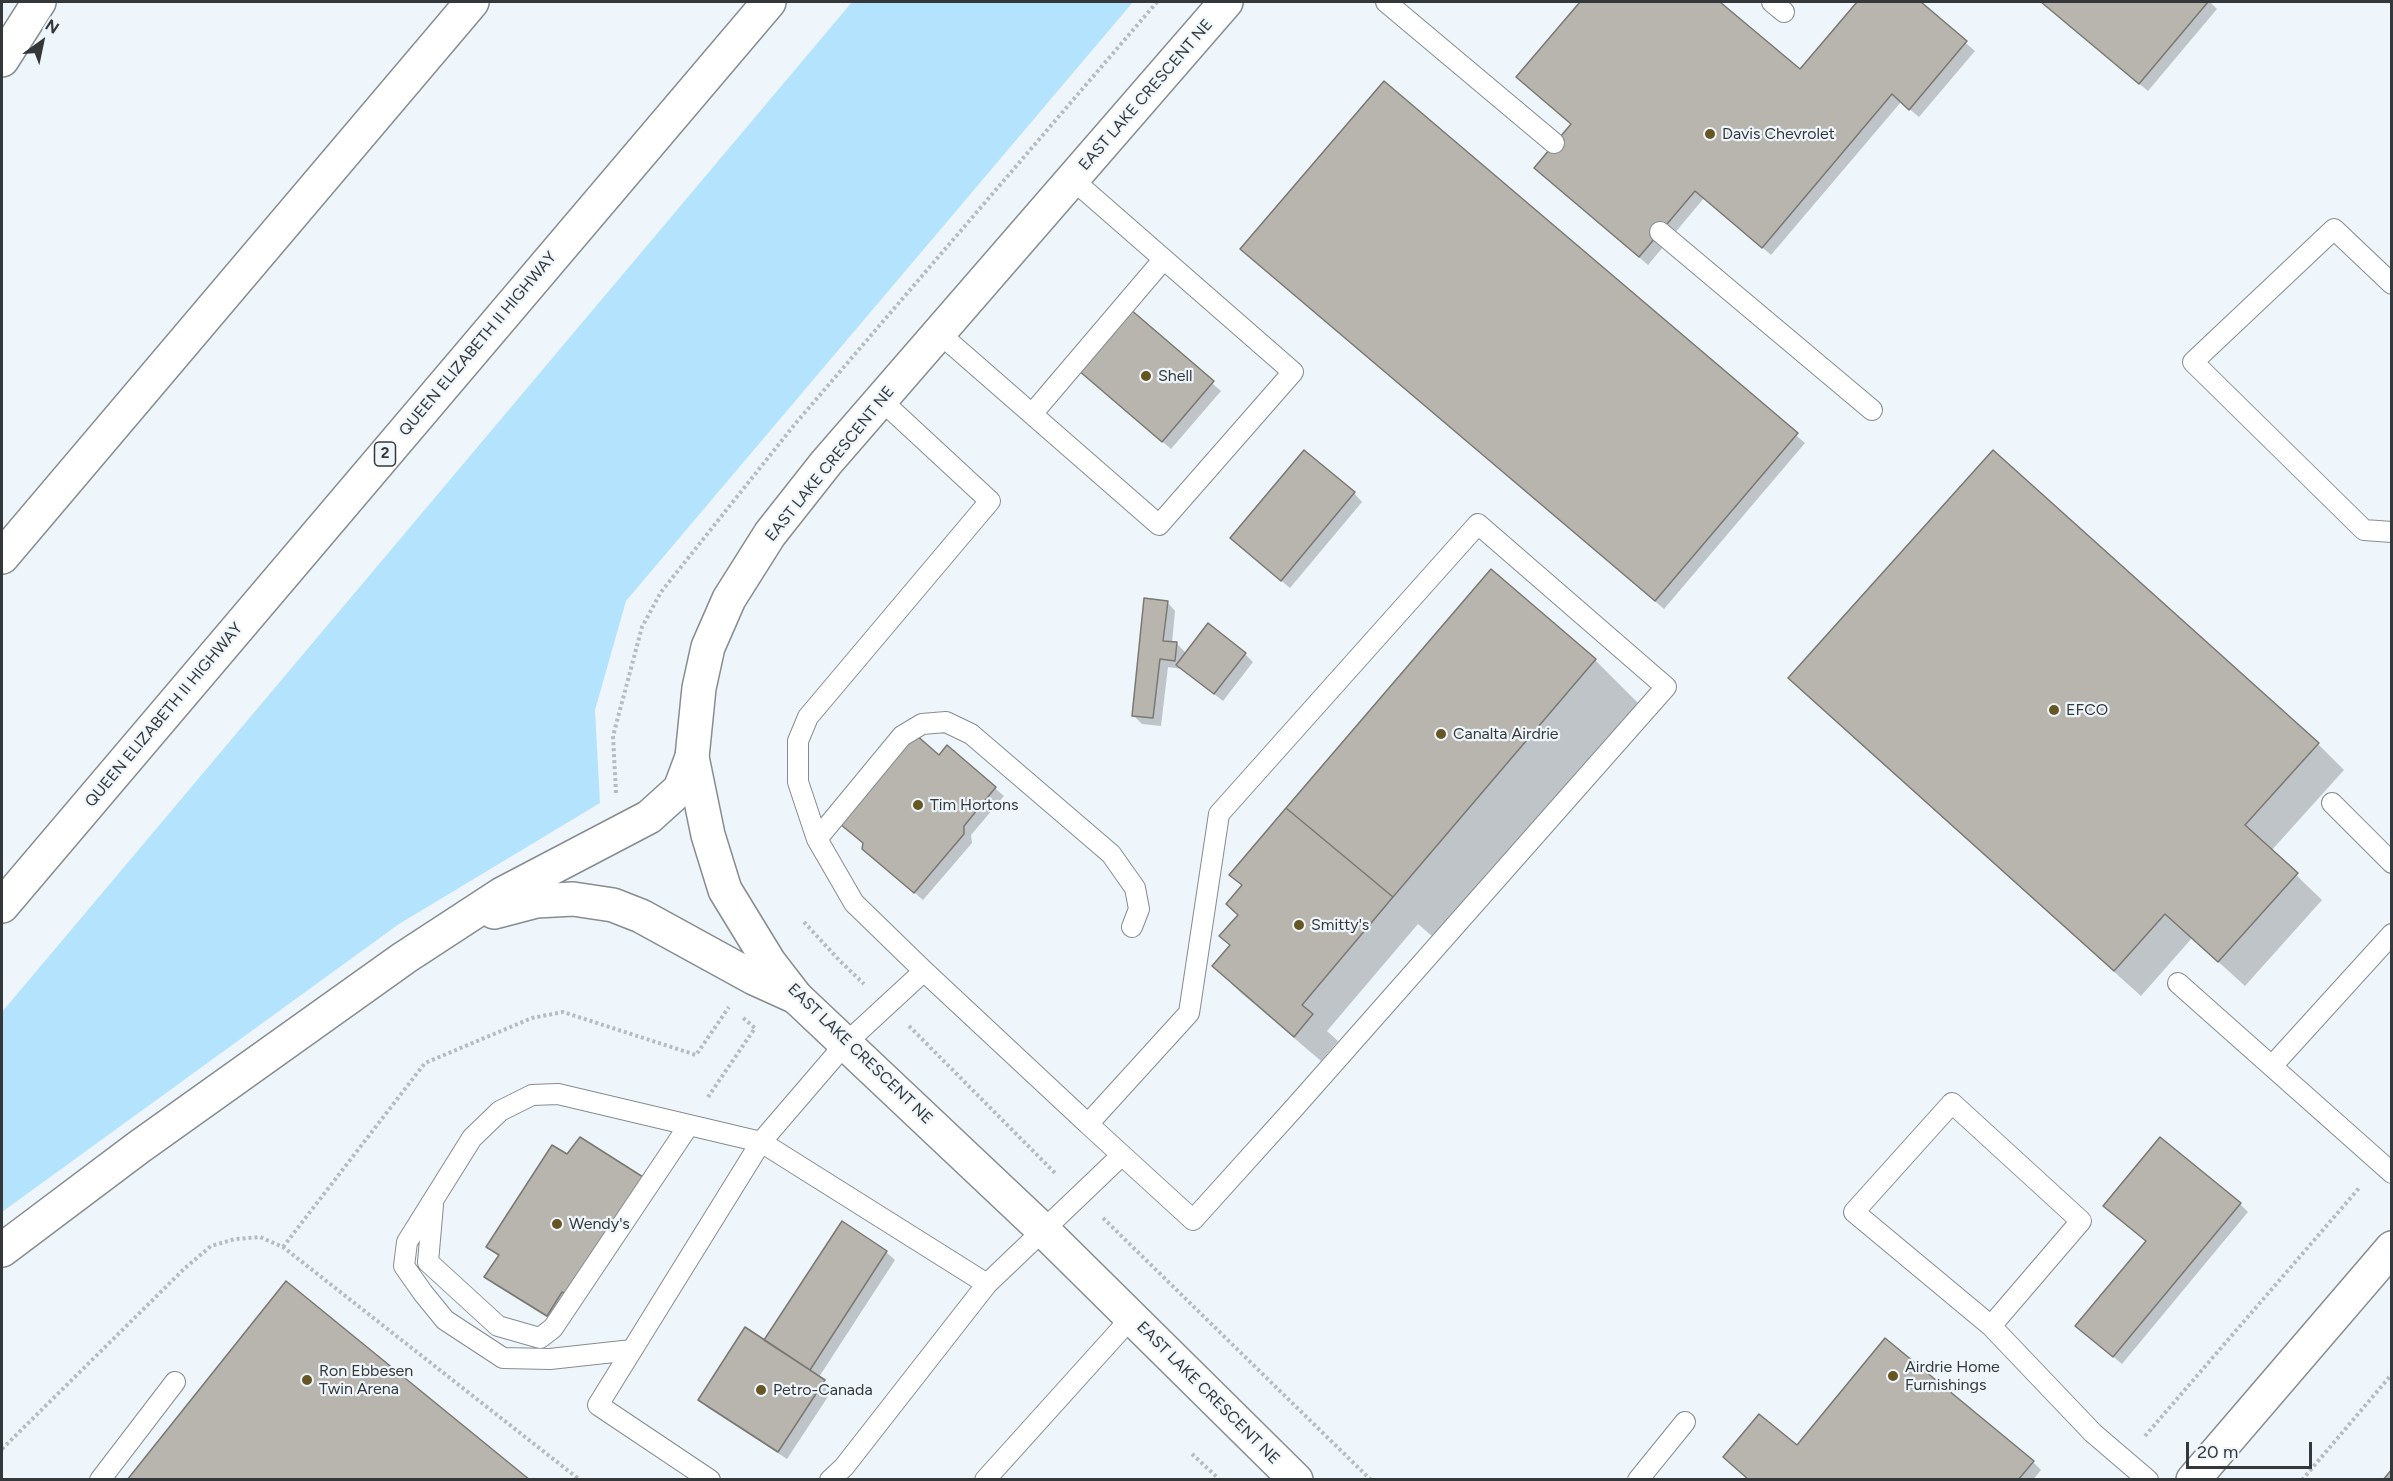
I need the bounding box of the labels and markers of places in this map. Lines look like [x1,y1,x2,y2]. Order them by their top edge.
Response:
place label: Davis Chevrolet [1722,124,1835,144]
marker: Davis Chevrolet [1703,127,1717,141]
place label: Shell [1158,366,1193,386]
marker: Shell [1139,369,1153,383]
place label: EFCO [2066,700,2108,720]
marker: EFCO [2047,703,2061,717]
place label: Canalta Airdrie [1453,724,1559,744]
marker: Canalta Airdrie [1434,727,1448,741]
place label: Tim Hortons [930,795,1018,815]
marker: Tim Hortons [911,798,925,812]
place label: Smitty's [1311,915,1369,935]
marker: Smitty's [1292,918,1306,932]
place label: Wendy's [569,1214,630,1234]
marker: Wendy's [550,1217,564,1231]
place label: Airdrie Home Furnishings [1905,1357,2000,1395]
place label: Ron Ebbesen Twin Arena [319,1361,413,1399]
marker: Airdrie Home Furnishings [1886,1369,1900,1383]
marker: Ron Ebbesen Twin Arena [300,1373,314,1387]
place label: Petro-Canada [773,1380,873,1400]
marker: Petro-Canada [754,1383,768,1397]

